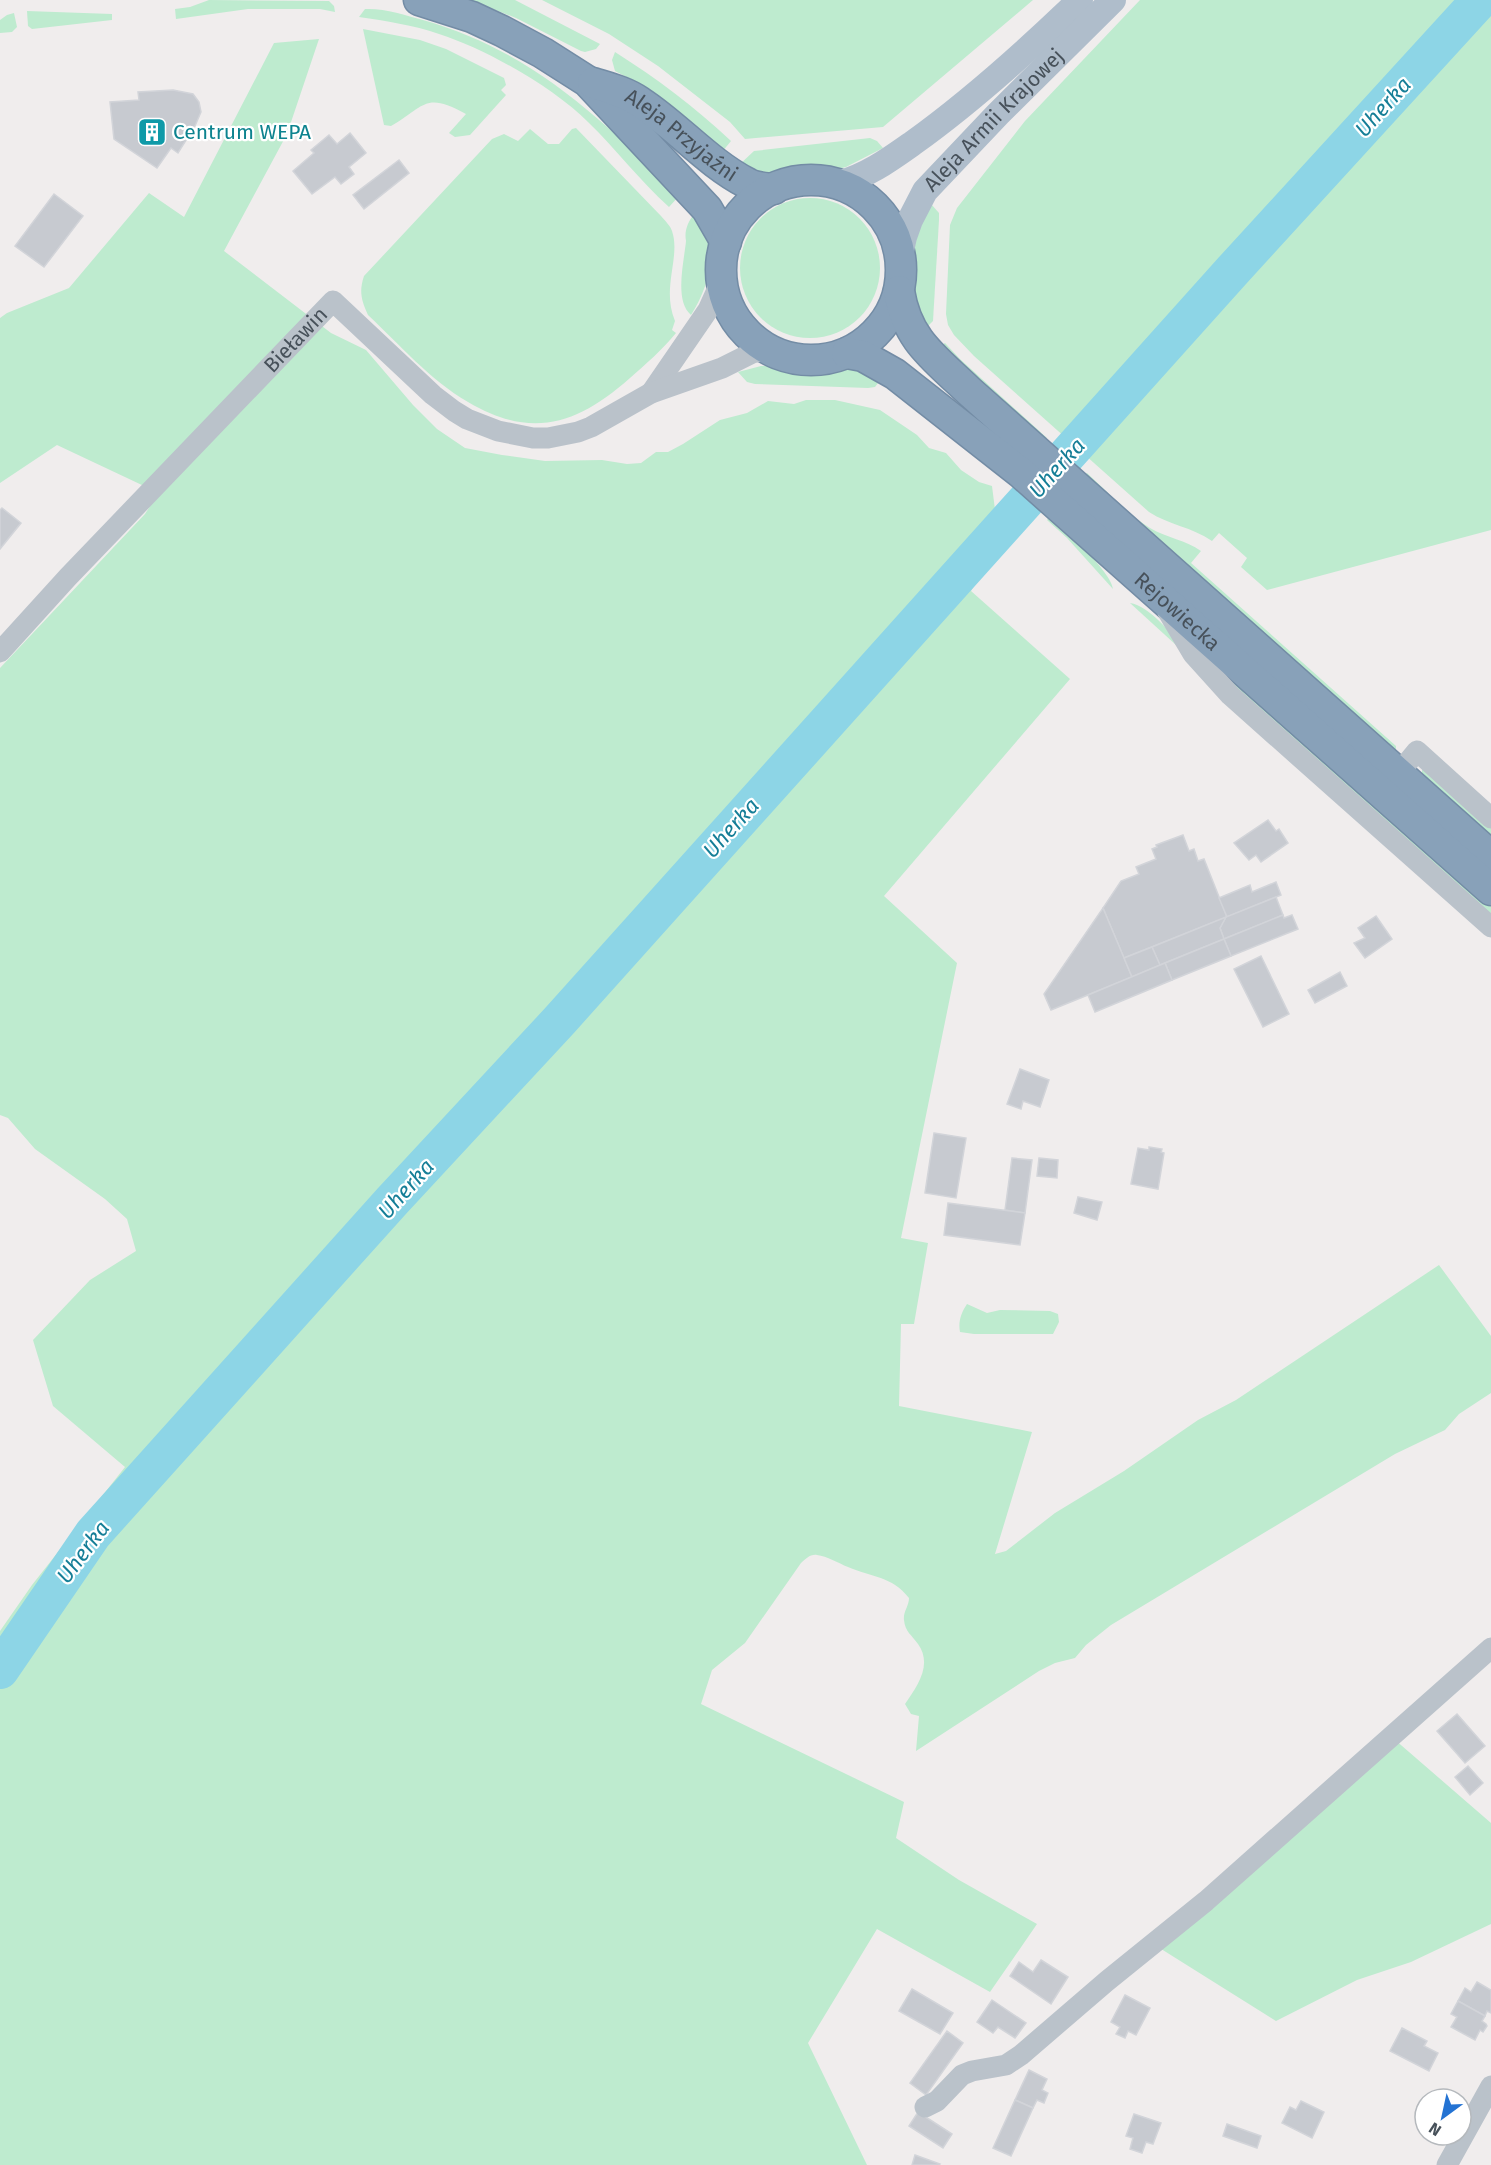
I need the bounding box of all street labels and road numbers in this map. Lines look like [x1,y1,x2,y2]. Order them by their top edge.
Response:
street label: Aleja Armii Krajowej [918,43,1069,197]
street label: Aleja Przyjaźni [621,83,743,188]
street label: Bieławin [258,302,333,378]
street label: Rejowiecka [1129,567,1226,657]

